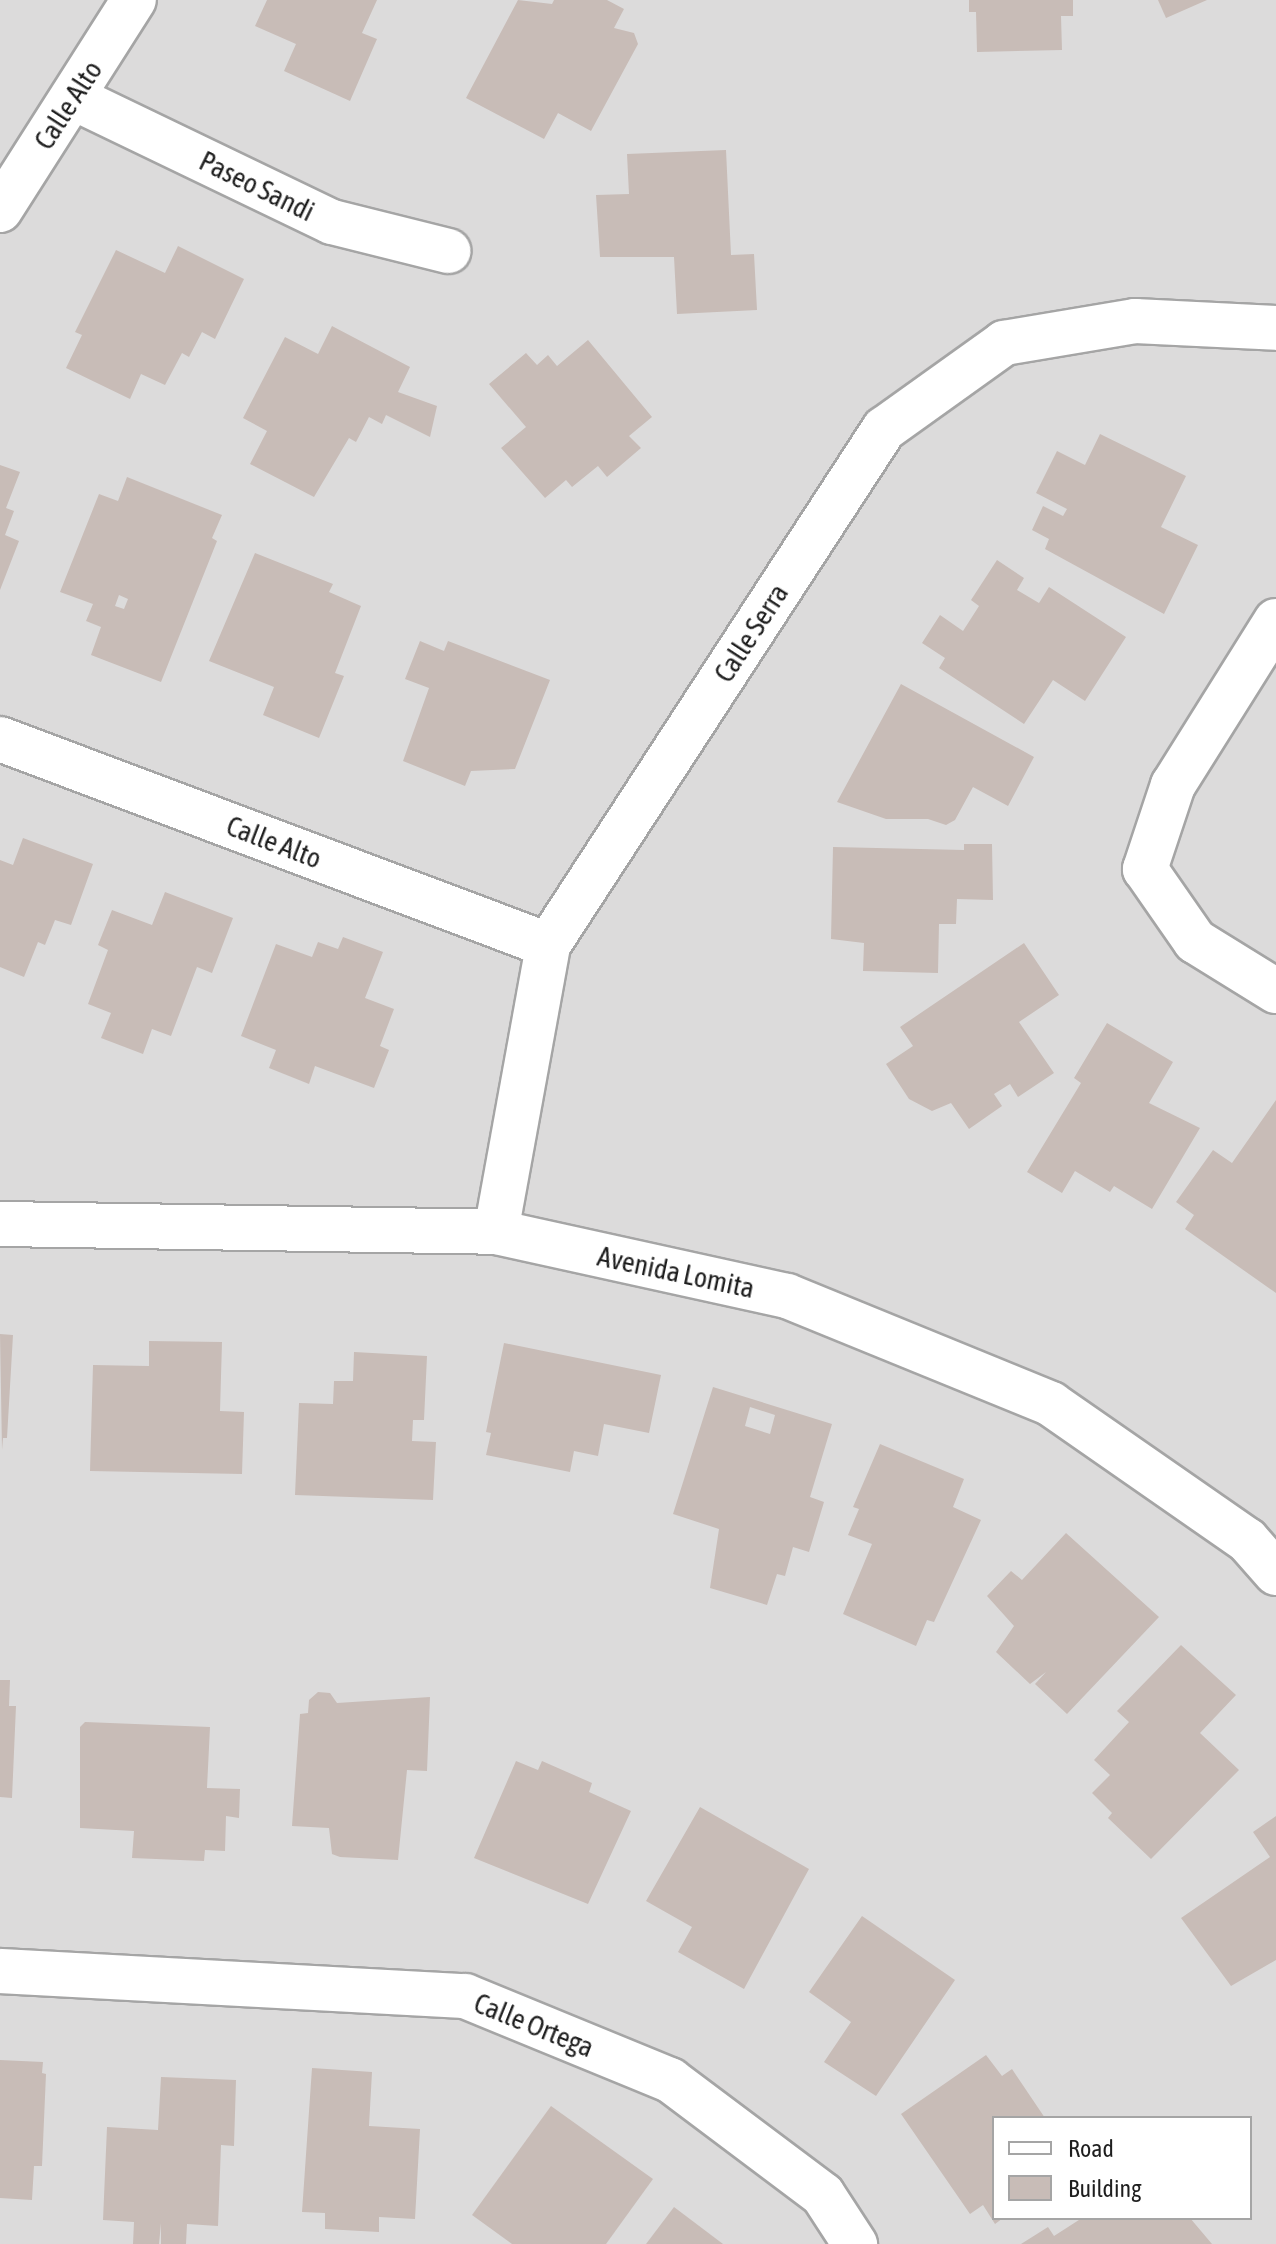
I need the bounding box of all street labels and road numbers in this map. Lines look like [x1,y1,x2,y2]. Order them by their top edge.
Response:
street label: Calle Alto [27,54,109,156]
street label: Paseo Sandi [194,144,320,228]
street label: Calle Serra [707,578,795,688]
street label: Calle Alto [222,809,326,875]
street label: Avenida Lomita [594,1239,758,1305]
street label: Calle Ortega [469,1986,599,2064]

